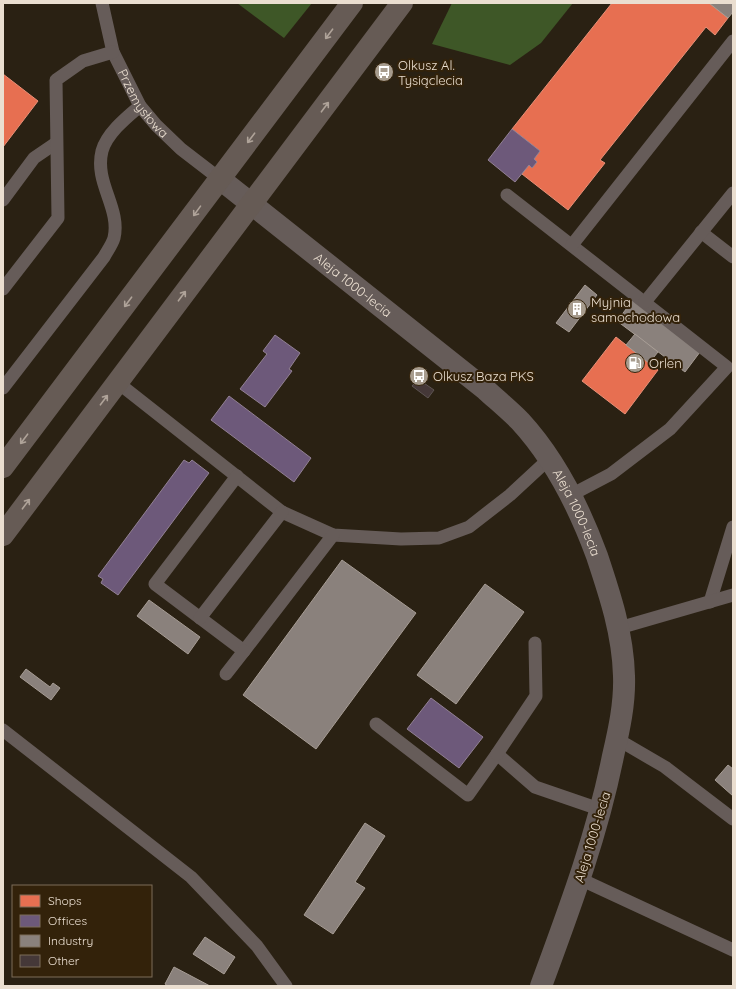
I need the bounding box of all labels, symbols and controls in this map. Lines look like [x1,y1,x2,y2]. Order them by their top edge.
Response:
one-way arrow [325,29,333,40]
place label: Olkusz Al. Tysiąclecia [398,57,463,88]
bus stop icon: Olkusz Al. Tysiąclecia [373,61,395,83]
street label: Przemysłowa [115,66,172,141]
one-way arrow [320,102,329,113]
one-way arrow [247,133,255,144]
one-way arrow [193,205,201,216]
street label: Aleja 1000-lecia [311,249,395,320]
one-way arrow [178,290,186,301]
place label: Myjnia samochodowa [591,294,680,325]
one-way arrow [124,297,132,308]
building icon: Myjnia samochodowa [566,298,588,320]
fuel station icon: Orlen [624,352,646,374]
place label: Orlen [649,355,682,371]
bus stop icon: Olkusz Baza PKS [408,365,430,387]
place label: Olkusz Baza PKS [433,368,534,384]
one-way arrow [100,394,108,405]
one-way arrow [20,433,28,444]
street label: Aleja 1000-lecia [550,466,604,558]
one-way arrow [22,498,31,509]
street label: Aleja 1000-lecia [571,790,613,884]
legend [12,885,152,977]
text: Shops [48,893,82,908]
text: Offices [48,913,87,928]
text: Industry [48,933,93,948]
text: Other [48,953,80,968]

